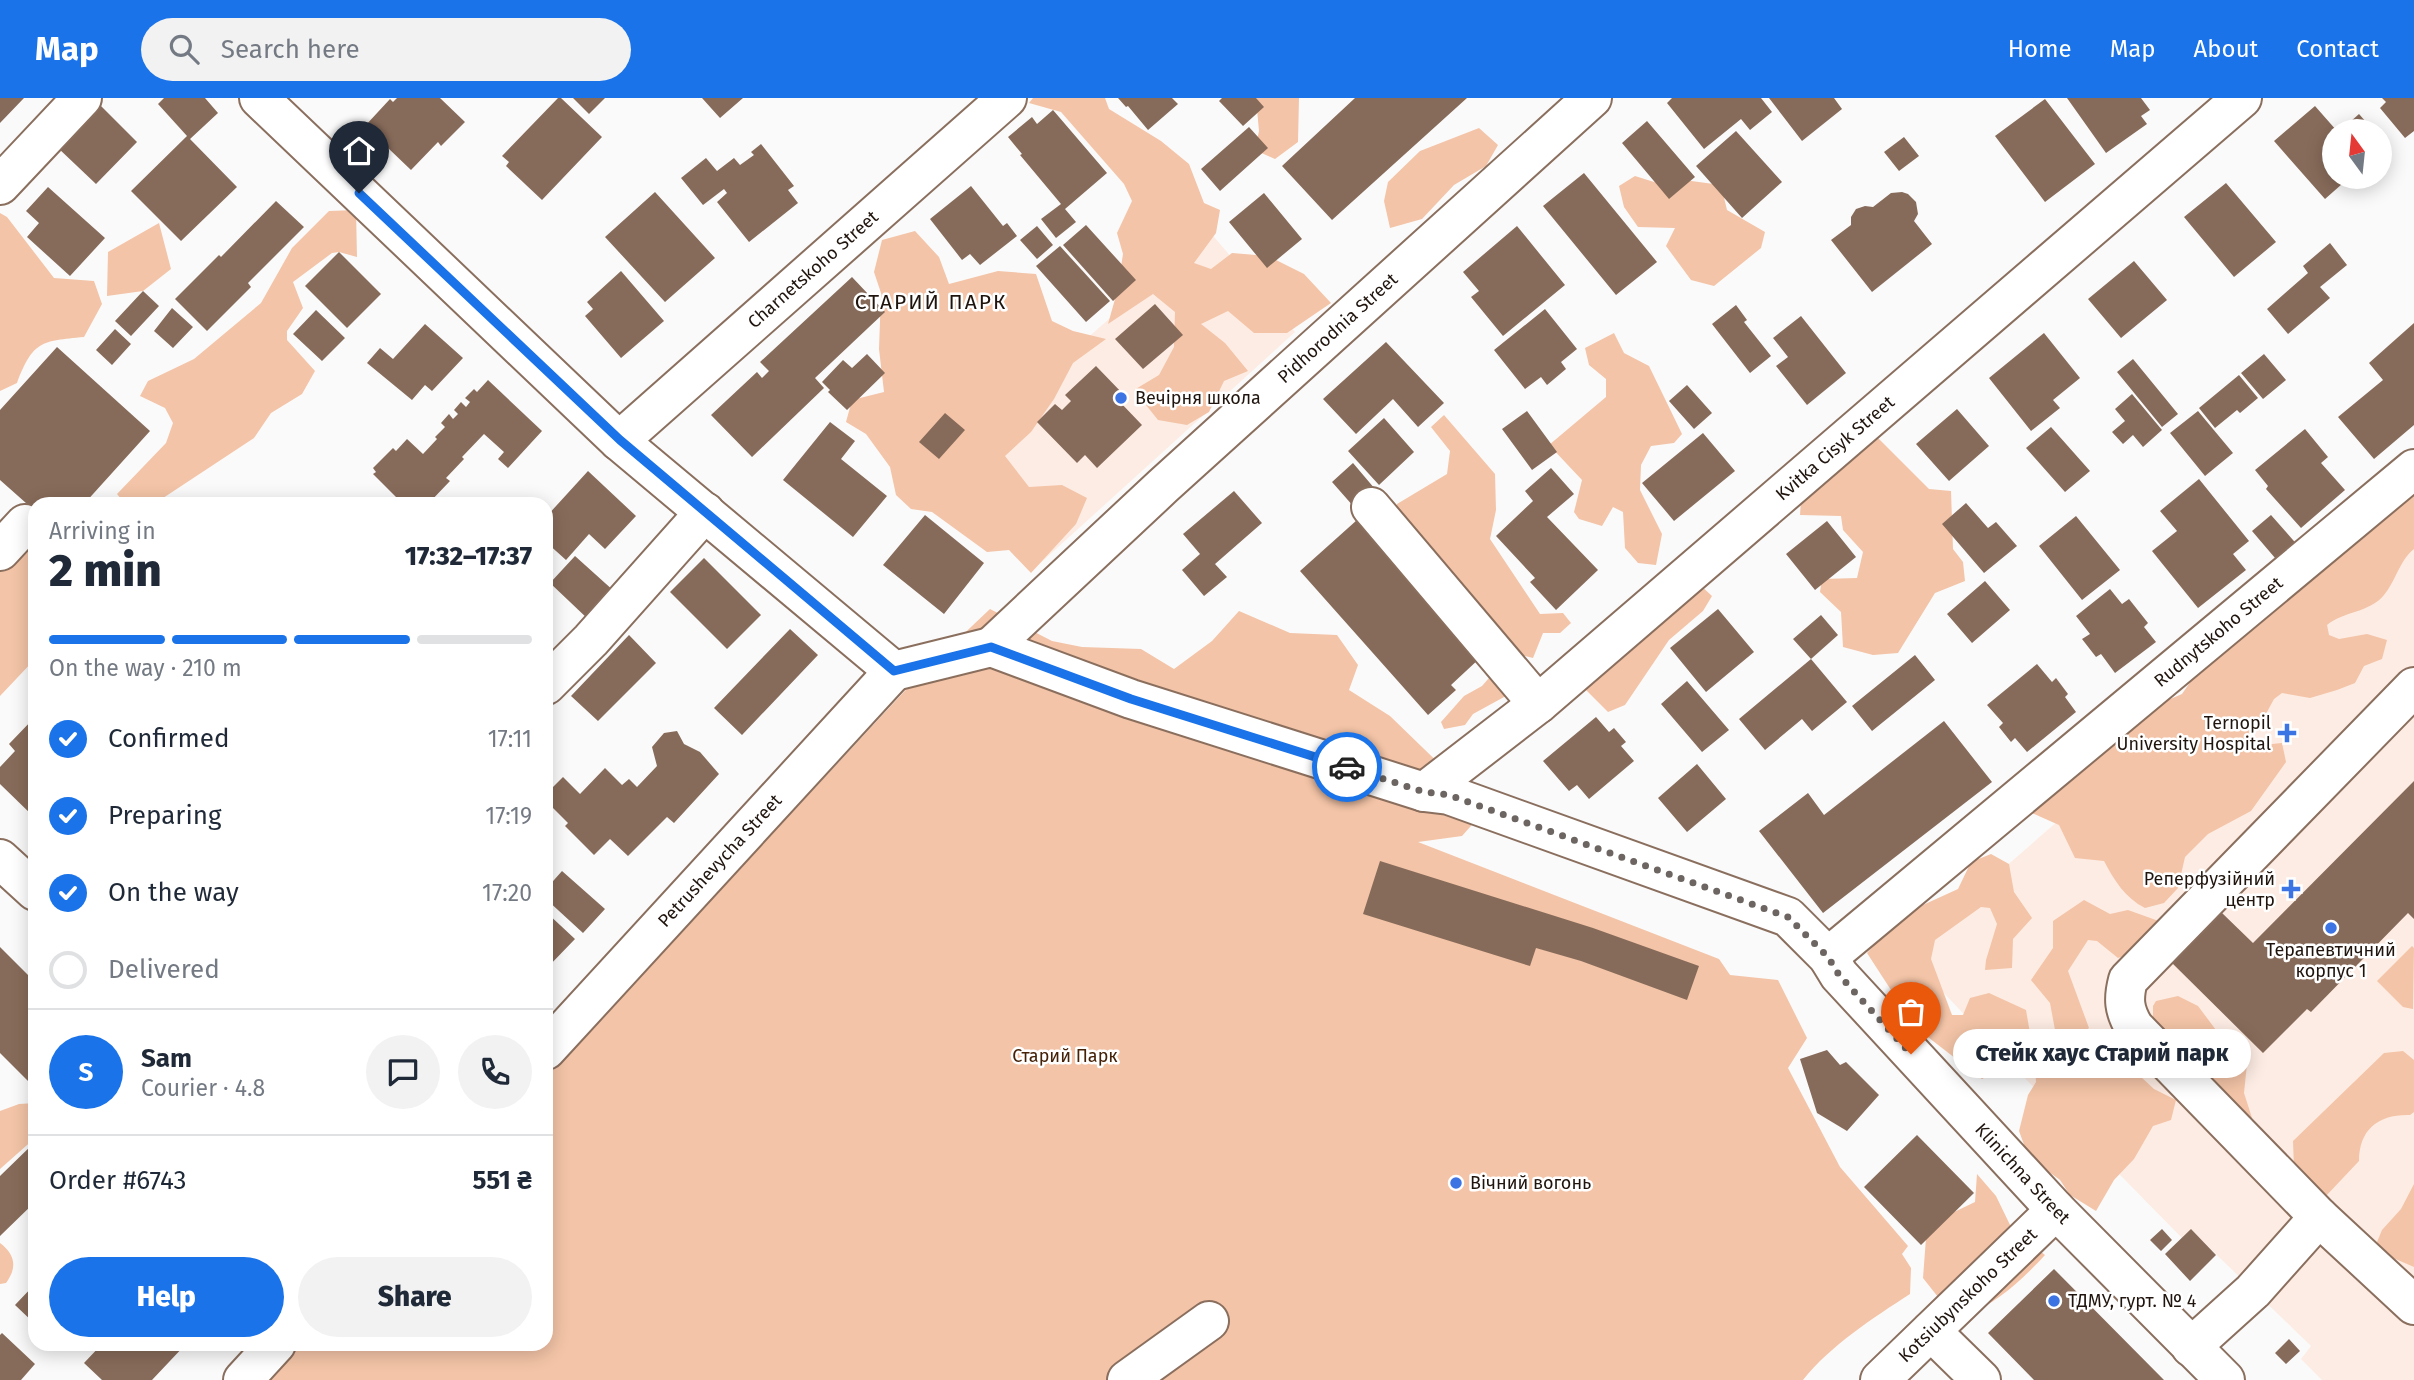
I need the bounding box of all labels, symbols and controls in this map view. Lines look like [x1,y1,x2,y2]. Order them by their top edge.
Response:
search box [141,18,631,81]
text: Map [35,29,99,69]
icon: search [165,30,203,68]
text: Search here [221,34,360,65]
text: Home [2008,35,2072,63]
text: Map [2110,35,2156,63]
text: About [2194,35,2258,63]
text: Contact [2296,35,2379,63]
north arrow [2322,119,2392,189]
map controls [2322,119,2392,189]
pin [329,121,389,193]
icon: home [340,132,378,170]
street label: Charnetskoho Street [743,206,883,333]
street label: Pidhorodnia Street [1273,268,1403,388]
district label: СТАРИЙ ПАРК [855,289,1007,315]
place label: Вечірня школа [1135,387,1261,409]
marker: Вечірня школа [1113,390,1129,406]
street label: Kvitka Cisyk Street [1771,391,1899,505]
text: Arriving in [49,517,156,545]
text: 17:32–17:37 [405,541,532,572]
text: 2 min [49,543,162,598]
street label: Rudnytskoho Street [2150,572,2288,692]
text: On the way · 210 m [49,654,242,682]
place label: Ternopil University Hospital [2116,712,2271,755]
icon: check [49,720,87,758]
text: Confirmed [108,723,229,754]
marker: Ternopil University Hospital [2277,723,2297,743]
text: 17:11 [488,725,532,753]
courier [1312,732,1382,802]
icon: car [1328,748,1366,786]
street label: Petrushevycha Street [653,789,787,932]
icon: check [49,797,87,835]
text: Preparing [108,800,221,831]
text: 17:19 [485,802,532,830]
place label: Реперфузійний центр [2144,868,2275,911]
icon: check [49,874,87,912]
text: On the way [108,877,239,908]
text: 17:20 [482,879,532,907]
marker: Реперфузійний центр [2281,879,2301,899]
marker: Терапевтичний корпус 1 [2323,920,2339,936]
place label: Терапевтичний корпус 1 [2266,939,2396,982]
text: Delivered [108,954,220,985]
pin [1881,982,1941,1054]
icon: bag [1892,993,1930,1031]
callout: Стейк хаус Старий парк [1953,1030,2250,1079]
button: chat [366,1035,440,1109]
button: phone [458,1035,532,1109]
text: Стейк хаус Старий парк [1976,1039,2228,1067]
text: Sam [141,1043,192,1074]
park label: Старий Парк [1012,1045,1118,1067]
text: S [79,1057,93,1088]
text: Courier · 4.8 [141,1074,265,1102]
street label: Klinichna Street [1970,1119,2075,1229]
text: Order #6743 [49,1165,186,1196]
text: 551 ₴ [473,1165,532,1196]
place label: Вічний вогонь [1470,1172,1591,1194]
marker: Вічний вогонь [1448,1175,1464,1191]
street label: Kotsiubynskoho Street [1894,1223,2042,1367]
button: Help [49,1257,284,1337]
button: Share [298,1257,532,1337]
place label: ТДМУ, гурт. № 4 [2068,1290,2197,1312]
marker: ТДМУ, гурт. № 4 [2046,1293,2062,1309]

